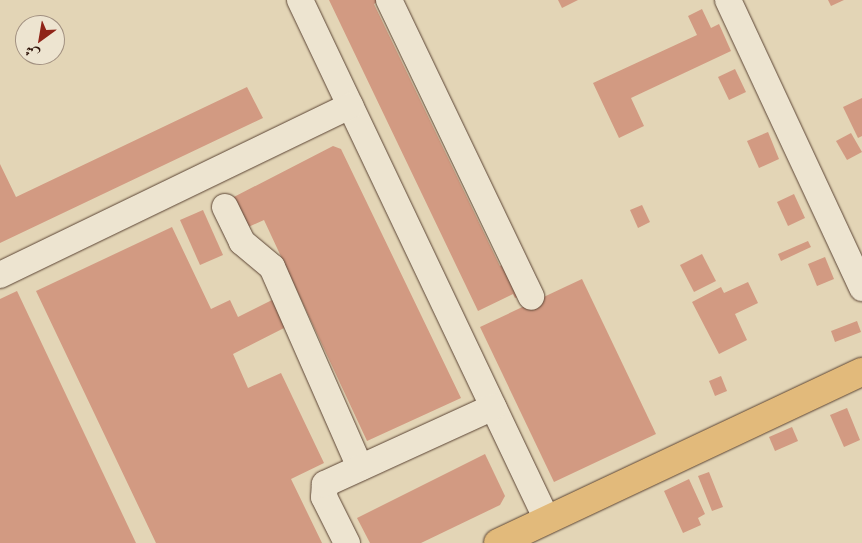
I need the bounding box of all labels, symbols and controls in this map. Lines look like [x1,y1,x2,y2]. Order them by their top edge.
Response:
north arrow [15,15,65,65]
text: ش [21,41,43,64]

